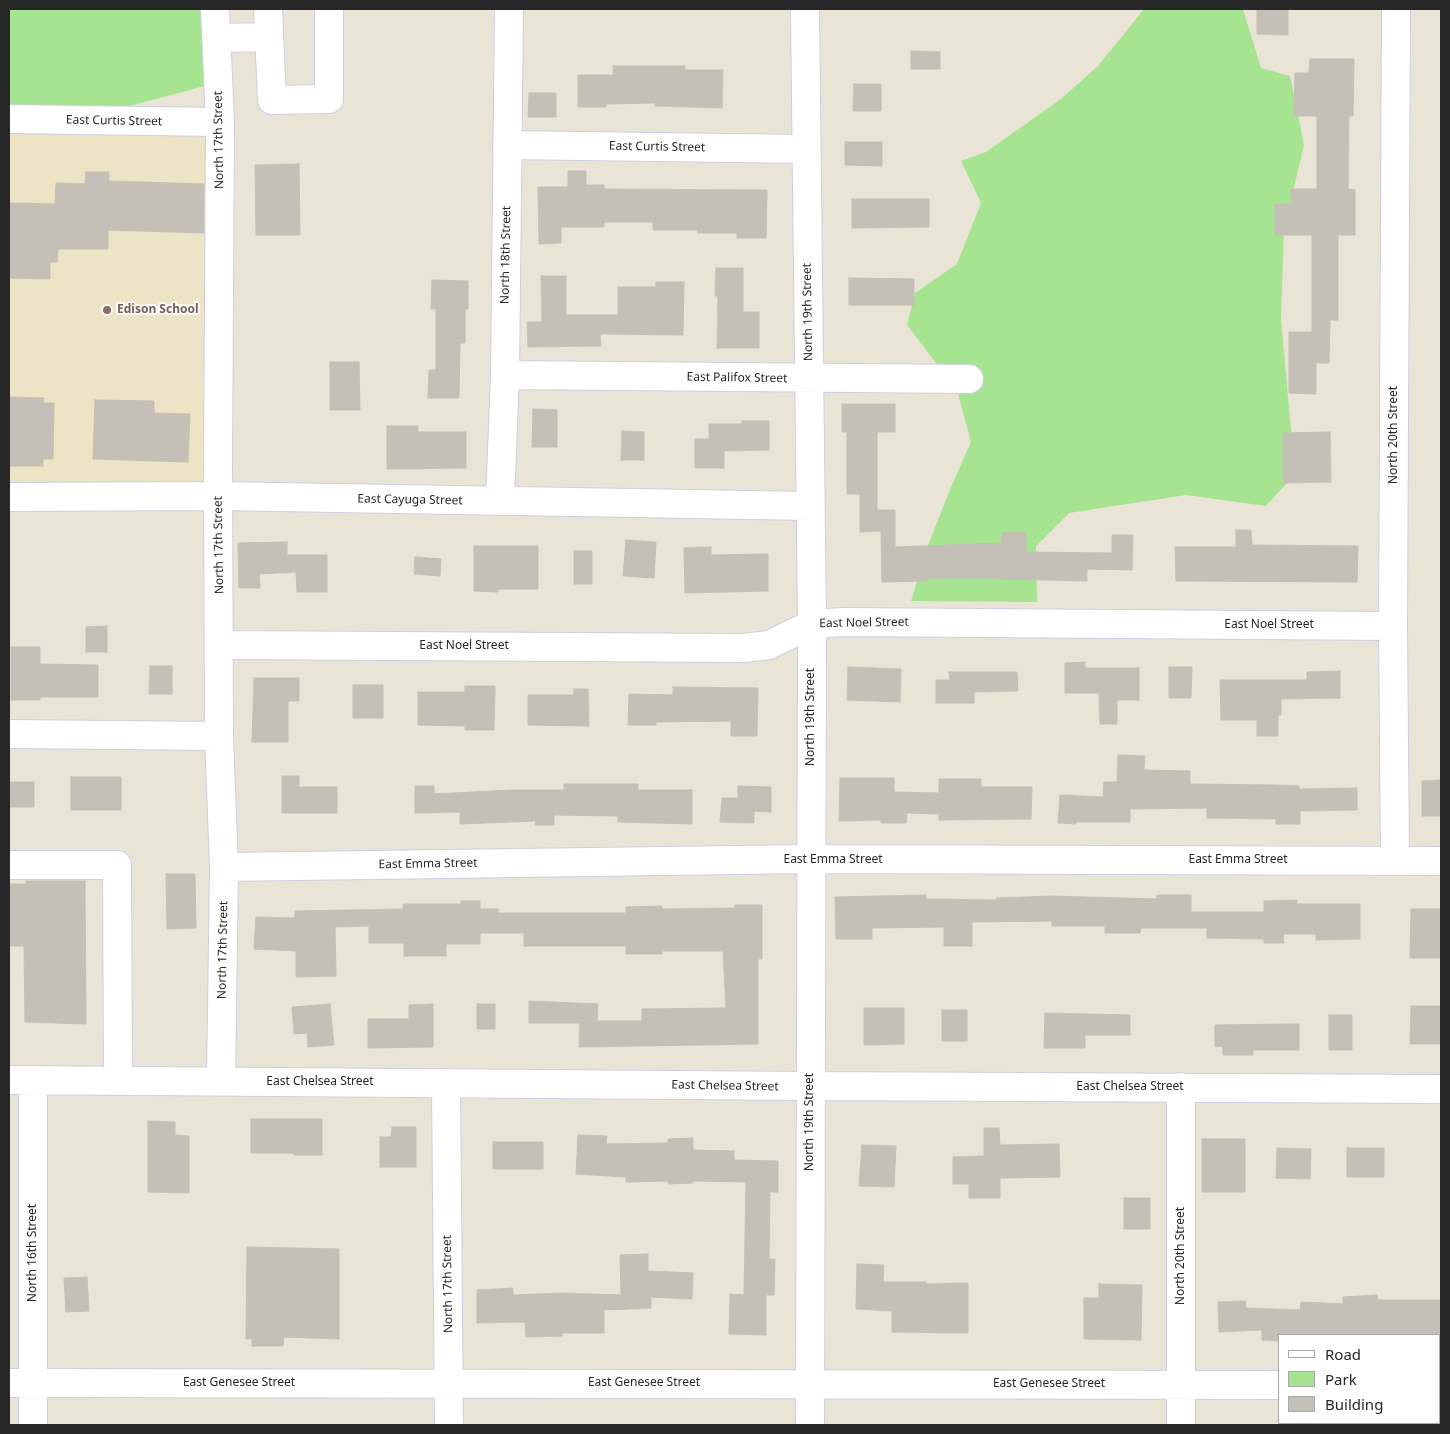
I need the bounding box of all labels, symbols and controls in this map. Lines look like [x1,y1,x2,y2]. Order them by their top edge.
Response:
street label: North 17th Street [211,91,227,189]
street label: East Curtis Street [66,113,162,129]
street label: East Curtis Street [609,139,705,155]
street label: North 18th Street [498,206,514,304]
street label: North 19th Street [800,263,816,361]
place label: Edison School [117,303,199,317]
marker: Edison School [101,304,113,316]
street label: East Palifox Street [686,370,788,386]
street label: North 20th Street [1387,386,1401,484]
street label: East Cayuga Street [357,492,463,508]
street label: North 17th Street [211,496,227,594]
street label: East Noel Street [819,615,909,631]
street label: East Noel Street [1224,618,1314,632]
street label: East Noel Street [419,639,509,653]
street label: North 19th Street [804,668,818,766]
street label: East Emma Street [783,853,883,867]
street label: East Emma Street [1188,853,1288,867]
street label: East Emma Street [378,856,478,872]
street label: North 17th Street [215,901,231,999]
street label: North 19th Street [803,1073,817,1171]
street label: East Chelsea Street [266,1075,374,1089]
street label: East Chelsea Street [671,1078,779,1094]
street label: East Chelsea Street [1076,1080,1184,1094]
street label: North 16th Street [26,1204,40,1302]
street label: North 20th Street [1174,1207,1188,1305]
street label: North 17th Street [440,1235,456,1333]
legend [1278,1334,1440,1424]
text: Road [1325,1344,1361,1364]
text: Park [1325,1369,1357,1389]
street label: East Genesee Street [183,1376,295,1390]
street label: East Genesee Street [588,1376,700,1390]
street label: East Genesee Street [993,1377,1105,1391]
text: Building [1325,1394,1383,1414]

